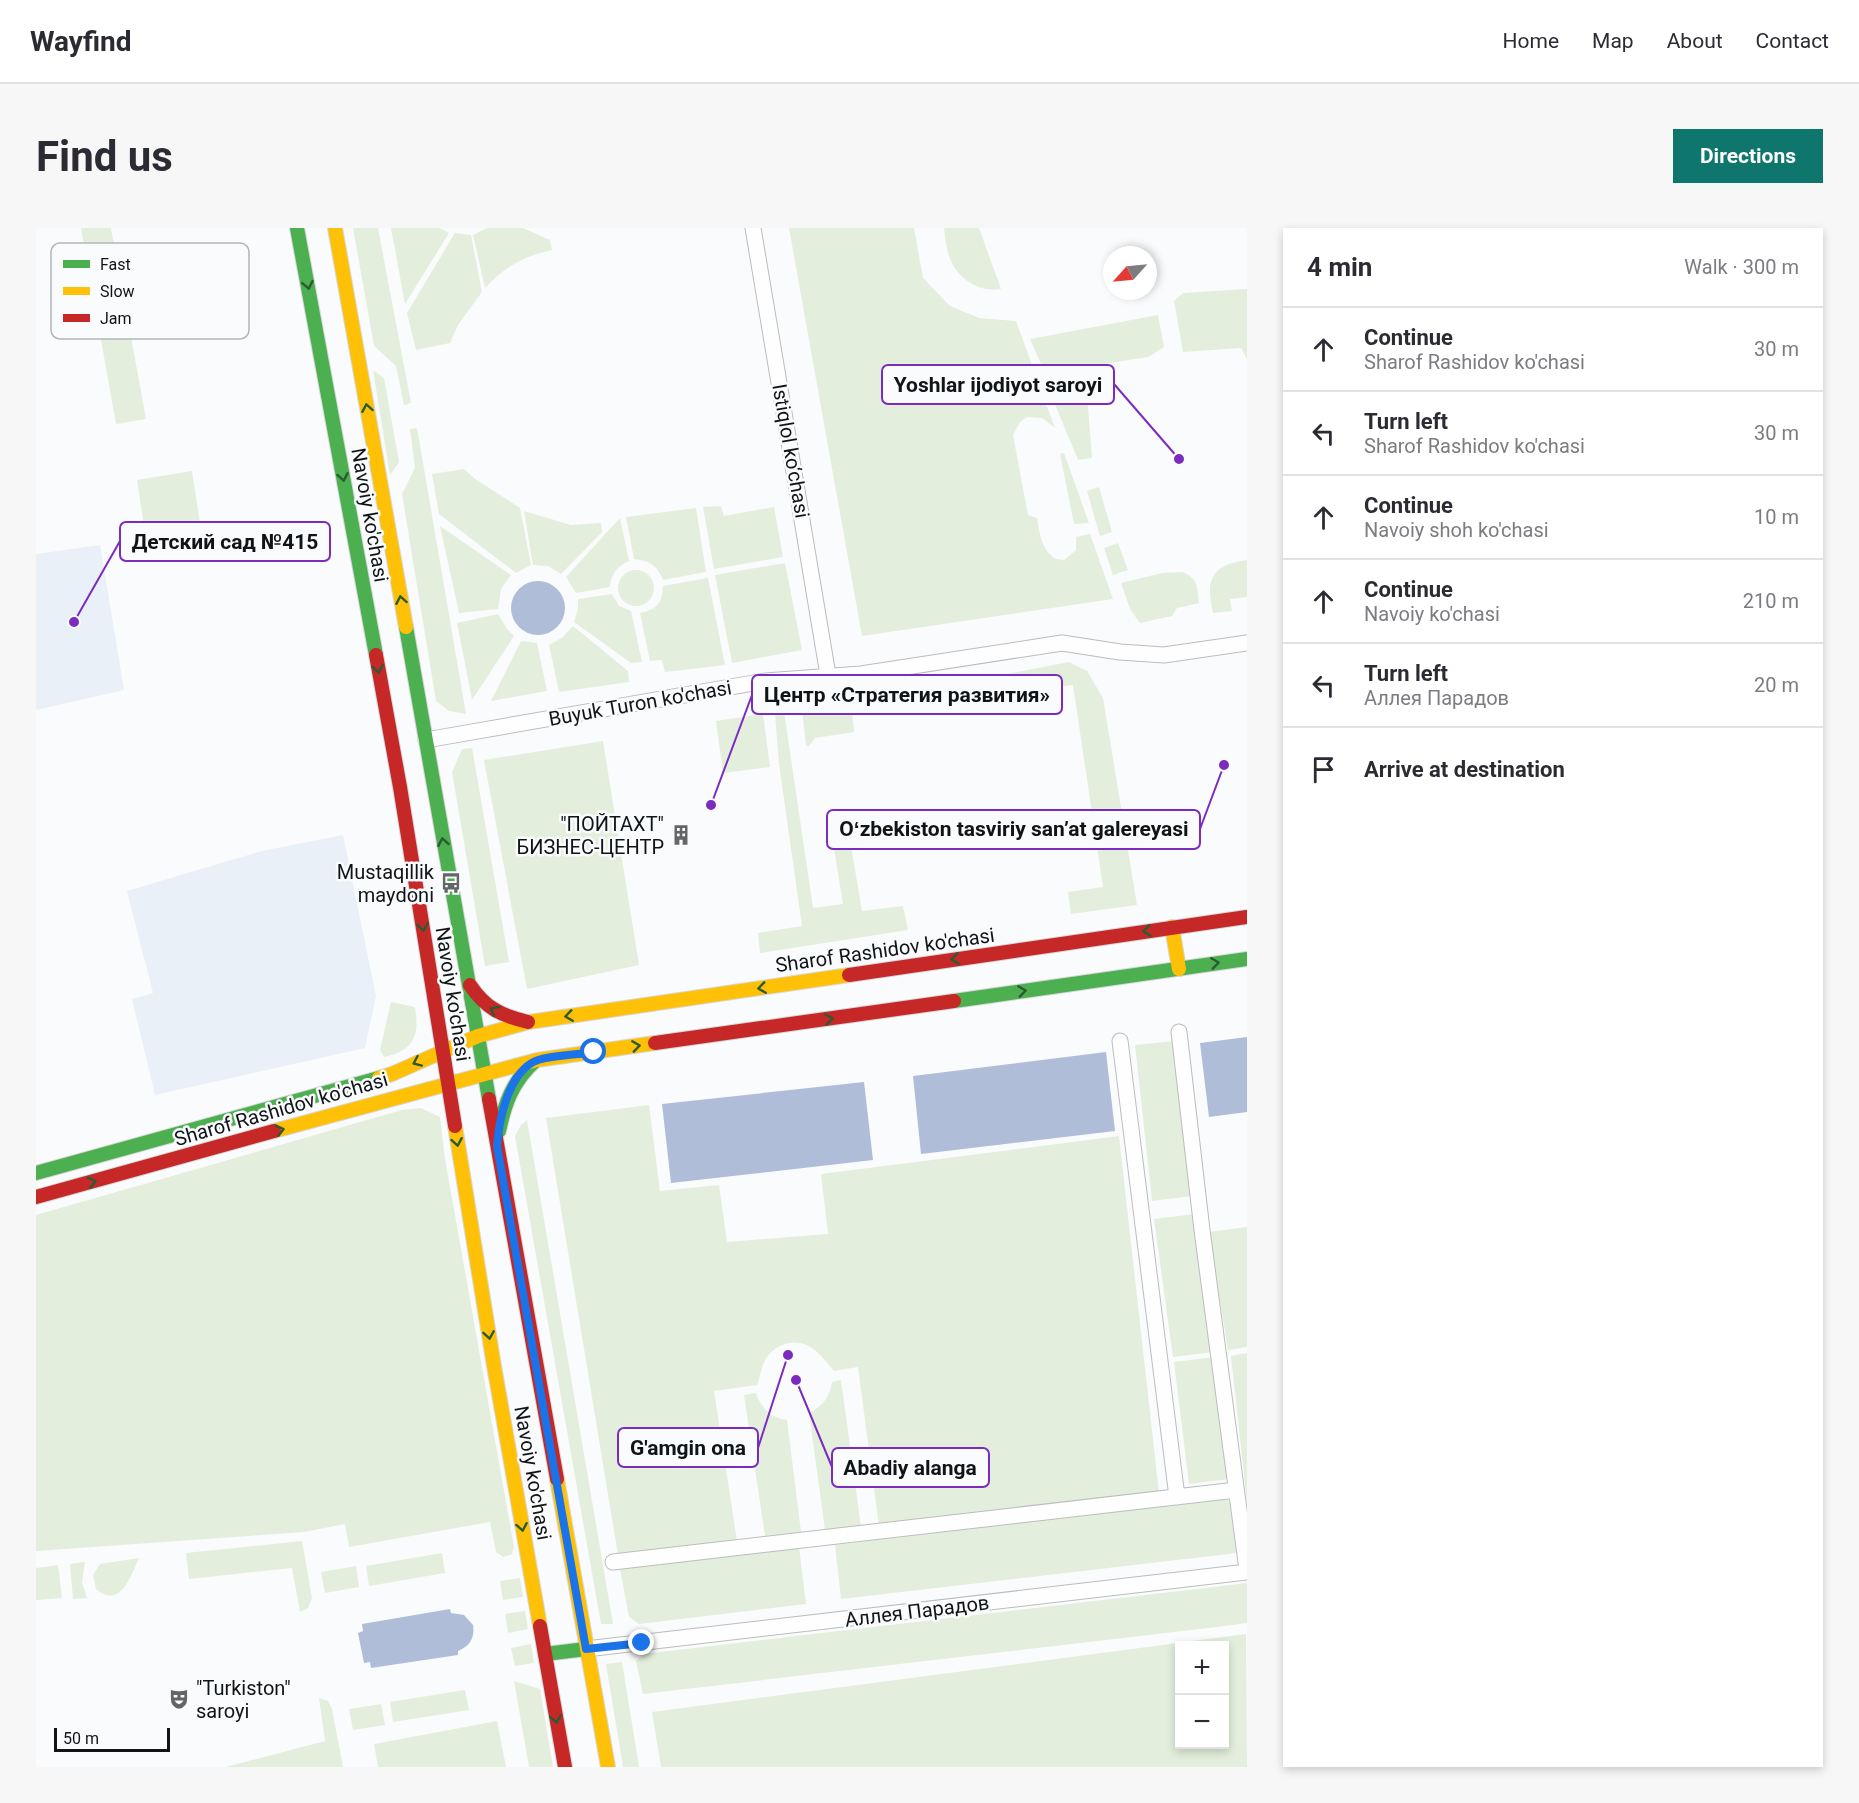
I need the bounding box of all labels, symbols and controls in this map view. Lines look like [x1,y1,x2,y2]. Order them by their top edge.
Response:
text: Wayfind [30,25,131,58]
text: Home [1503,29,1559,53]
text: Map [1592,29,1634,53]
text: About [1667,29,1723,53]
text: Contact [1756,29,1829,53]
button: Directions [1673,129,1823,183]
text: Find us [36,132,173,181]
legend [51,243,249,339]
north arrow [1103,246,1157,300]
text: 4 min [1307,252,1372,282]
text: Fast [100,255,131,274]
text: Walk · 300 m [1684,255,1799,279]
one-way arrow [301,280,314,290]
text: Slow [100,282,135,301]
text: Jam [100,309,132,328]
text: Continue [1364,325,1453,350]
icon: ahead [1307,333,1340,366]
text: 30 m [1754,337,1799,361]
text: Sharof Rashidov ko'chasi [1364,350,1585,374]
callout: Yoshlar ijodiyot saroyi [882,365,1114,404]
text: Yoshlar ijodiyot saroyi [894,373,1102,397]
street label: Istiqlol ko‘chasi [767,382,815,520]
one-way arrow [361,403,373,413]
text: Turn left [1364,409,1448,434]
icon: left [1307,417,1340,450]
text: 30 m [1754,421,1799,445]
text: Sharof Rashidov ko'chasi [1364,434,1585,458]
street label: Navoiy ko'chasi [346,446,394,584]
one-way arrow [337,473,349,482]
text: Continue [1364,493,1453,518]
icon: ahead [1307,501,1340,534]
text: 10 m [1754,505,1799,529]
text: Navoiy shoh ko'chasi [1364,518,1549,542]
callout: Детский сад №415 [120,522,330,561]
text: Детский сад №415 [132,530,318,554]
text: Continue [1364,577,1453,602]
icon: ahead [1307,585,1340,618]
text: 210 m [1743,589,1799,613]
one-way arrow [395,595,407,605]
text: Navoiy ko'chasi [1364,602,1500,626]
text: Turn left [1364,661,1448,686]
one-way arrow [371,664,384,674]
icon: left [1307,669,1340,702]
text: 20 m [1754,673,1799,697]
street label: Buyuk Turon ko'chasi [547,675,733,731]
callout: Центр «Стратегия развития» [752,675,1062,714]
text: Центр «Стратегия развития» [764,683,1050,707]
text: Аллея Парадов [1364,686,1509,710]
icon: arrive [1307,753,1340,786]
text: Arrive at destination [1364,757,1565,782]
callout: Oʻzbekiston tasviriy sanʼat galereyasi [827,810,1200,849]
place label: "ПОЙТАХТ" БИЗНЕС-ЦЕНТР [517,812,664,859]
text: Oʻzbekiston tasviriy sanʼat galereyasi [839,817,1189,841]
building icon: "ПОЙТАХТ" БИЗНЕС-ЦЕНТР [669,823,693,847]
one-way arrow [438,837,450,847]
place label: Mustaqillik maydoni [337,860,435,907]
bus stop icon: Mustaqillik maydoni [439,871,463,895]
one-way arrow [416,922,429,932]
street label: Sharof Rashidov ko'chasi [774,923,996,977]
one-way arrow [1143,924,1153,937]
street label: Navoiy ko'chasi [431,925,475,1063]
one-way arrow [950,953,959,965]
one-way arrow [1211,958,1220,970]
one-way arrow [757,981,766,993]
one-way arrow [1018,985,1027,997]
one-way arrow [489,1006,500,1017]
one-way arrow [564,1009,573,1021]
one-way arrow [825,1013,834,1025]
route start [580,1038,606,1064]
one-way arrow [631,1041,641,1053]
one-way arrow [412,1055,423,1067]
street label: Sharof Rashidov ko'chasi [171,1067,391,1151]
one-way arrow [275,1125,285,1137]
one-way arrow [450,1137,463,1147]
one-way arrow [87,1176,97,1189]
one-way arrow [482,1329,495,1339]
street label: Navoiy ko'chasi [509,1404,557,1542]
callout: G'amgin ona [618,1428,758,1467]
text: G'amgin ona [630,1436,746,1460]
callout: Abadiy alanga [832,1448,989,1487]
text: Abadiy alanga [843,1456,977,1480]
one-way arrow [516,1522,528,1531]
street label: Аллея Парадов [844,1590,990,1632]
route end [628,1629,654,1655]
map controls [1175,1641,1229,1749]
button: + [1175,1641,1229,1695]
place label: "Turkiston" saroyi [196,1676,291,1723]
theatre icon: "Turkiston" saroyi [167,1687,191,1711]
button: − [1175,1695,1229,1749]
one-way arrow [549,1713,562,1723]
scale bar [54,1725,170,1752]
text: 50 m [63,1729,99,1748]

